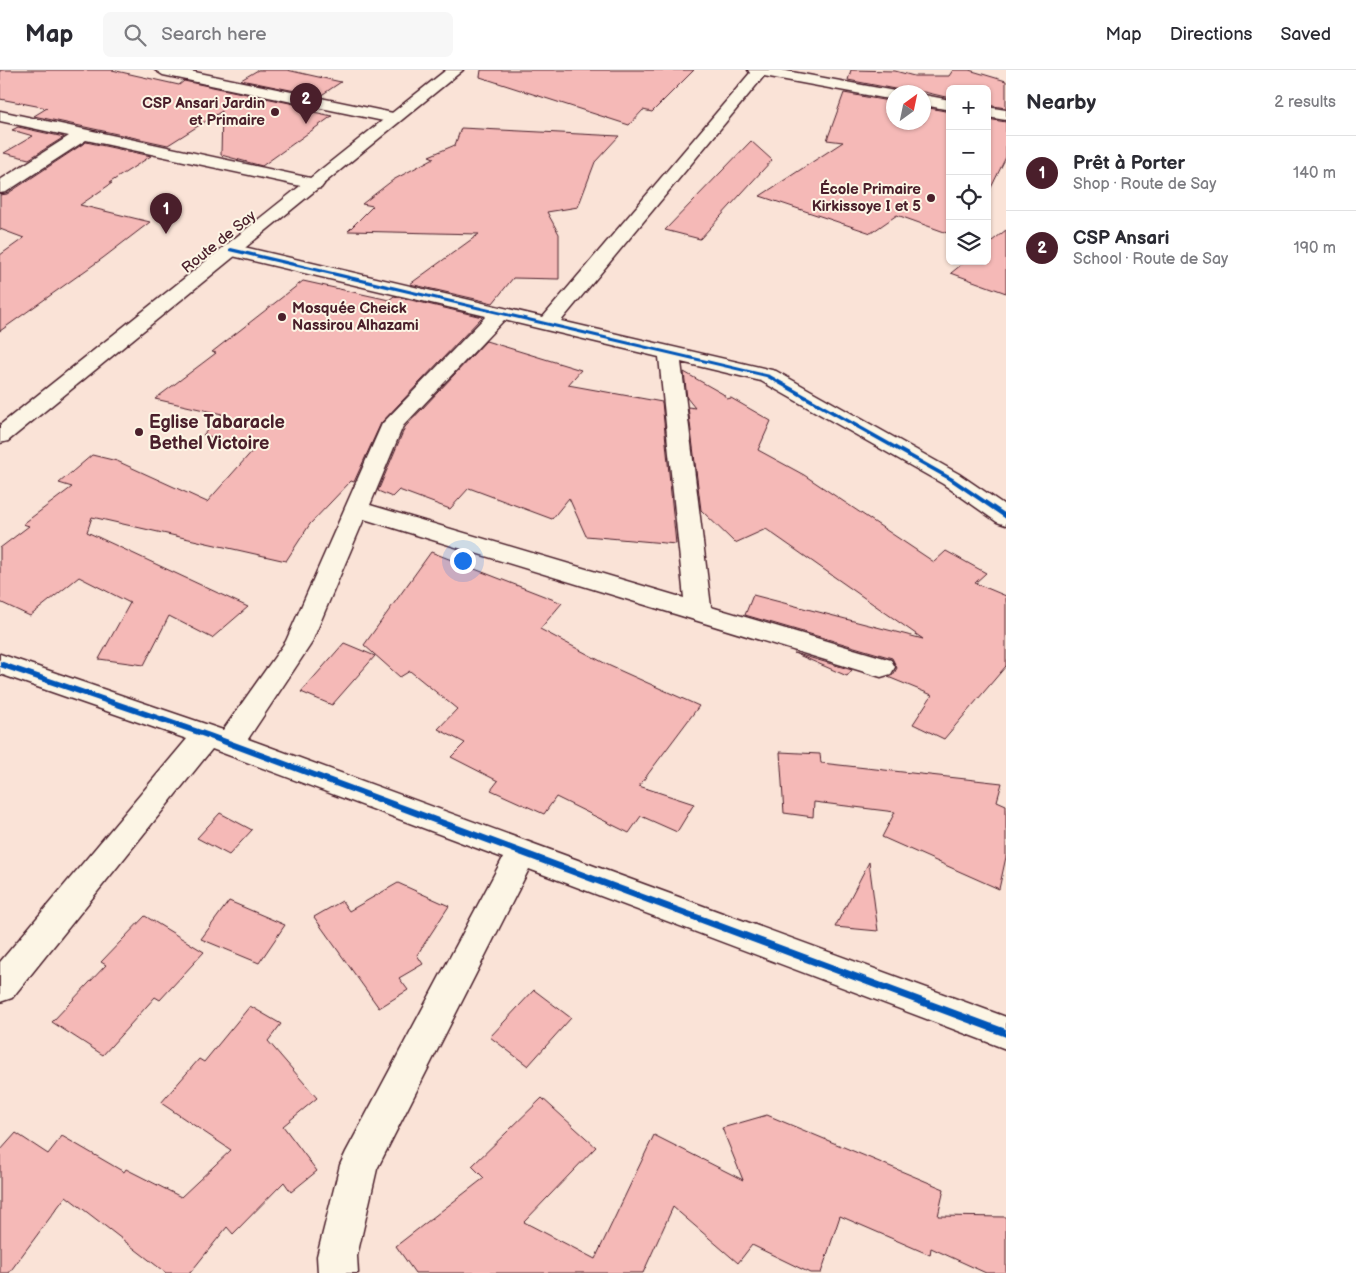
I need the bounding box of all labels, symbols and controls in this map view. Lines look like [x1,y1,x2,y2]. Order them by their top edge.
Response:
search box [103,12,453,57]
text: Map [25,20,73,49]
icon: search [121,21,149,49]
text: Search here [161,23,267,46]
text: Map [1106,24,1142,45]
text: Directions [1170,24,1252,45]
text: Saved [1280,24,1331,45]
pin: 2 [290,83,322,124]
north arrow [886,85,931,130]
map controls [946,85,991,265]
button: + [946,85,991,130]
text: Nearby [1026,90,1096,115]
text: 2 results [1274,93,1336,112]
place label: CSP Ansari Jardin et Primaire [142,94,265,130]
marker: CSP Ansari Jardin et Primaire [269,106,281,118]
button: − [946,130,991,175]
text: Prêt à Porter [1073,152,1185,175]
text: 1 [1039,164,1045,183]
text: 140 m [1293,164,1336,183]
button: locate [946,175,991,220]
text: Shop · Route de Say [1073,175,1216,194]
place label: École Primaire Kirkissoye I et 5 [812,179,921,216]
marker: École Primaire Kirkissoye I et 5 [925,192,937,204]
pin: 1 [150,193,182,234]
street label: Route de Say [178,206,260,278]
button: layers [946,220,991,265]
text: CSP Ansari [1073,227,1169,250]
text: 2 [1037,239,1047,258]
text: 190 m [1294,239,1336,258]
text: School · Route de Say [1073,250,1228,269]
place label: Mosquée Cheick Nassirou Alhazami [292,299,419,335]
marker: Mosquée Cheick Nassirou Alhazami [276,311,288,323]
place label: Eglise Tabaracle Bethel Victoire [149,412,285,454]
marker: Eglise Tabaracle Bethel Victoire [133,426,145,438]
your location [450,548,476,574]

